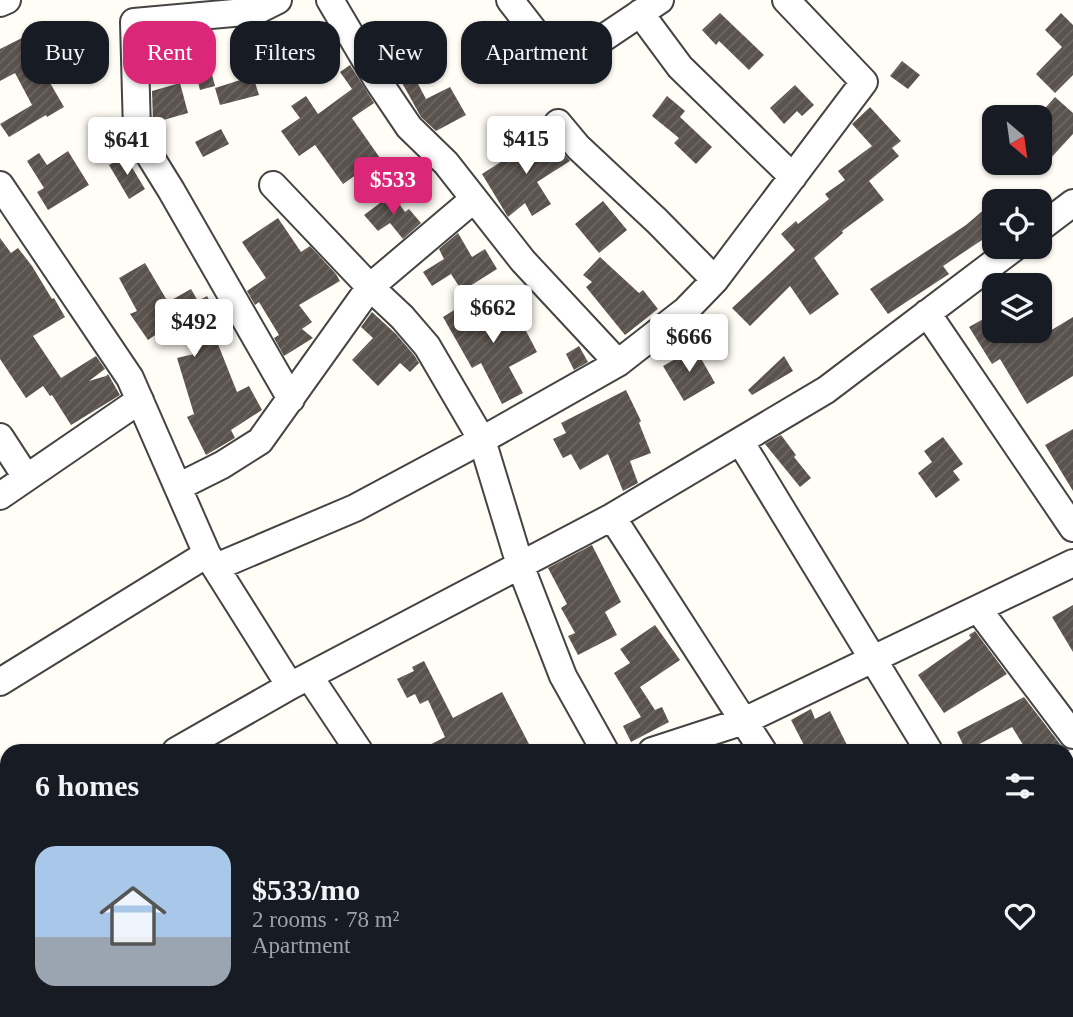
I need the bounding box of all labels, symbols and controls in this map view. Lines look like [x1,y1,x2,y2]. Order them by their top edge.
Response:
chip: Buy [21,21,109,84]
chip: Rent [123,21,216,84]
chip: Filters [230,21,340,84]
chip: New [354,21,447,84]
chip: Apartment [461,21,612,84]
north arrow [982,105,1052,175]
map controls [982,105,1052,343]
pin: $415 [485,116,567,176]
pin: $641 [86,118,168,177]
text: $415 [503,126,549,151]
text: $641 [104,127,150,152]
pin: $533 [352,158,434,217]
text: $533 [370,167,416,192]
button: locate [982,189,1052,259]
button: layers [982,273,1052,343]
pin: $662 [452,286,534,345]
text: $662 [470,295,516,320]
pin: $492 [153,300,235,359]
text: $492 [171,309,217,334]
pin: $666 [648,314,730,374]
text: $666 [666,324,712,349]
icon: filters [1001,767,1039,805]
text: 6 homes [35,769,139,802]
text: $533/mo [252,873,360,906]
icon: home [91,874,175,958]
icon: heart [1001,897,1039,935]
text: 2 rooms · 78 m² [252,907,399,932]
text: Apartment [252,933,350,958]

